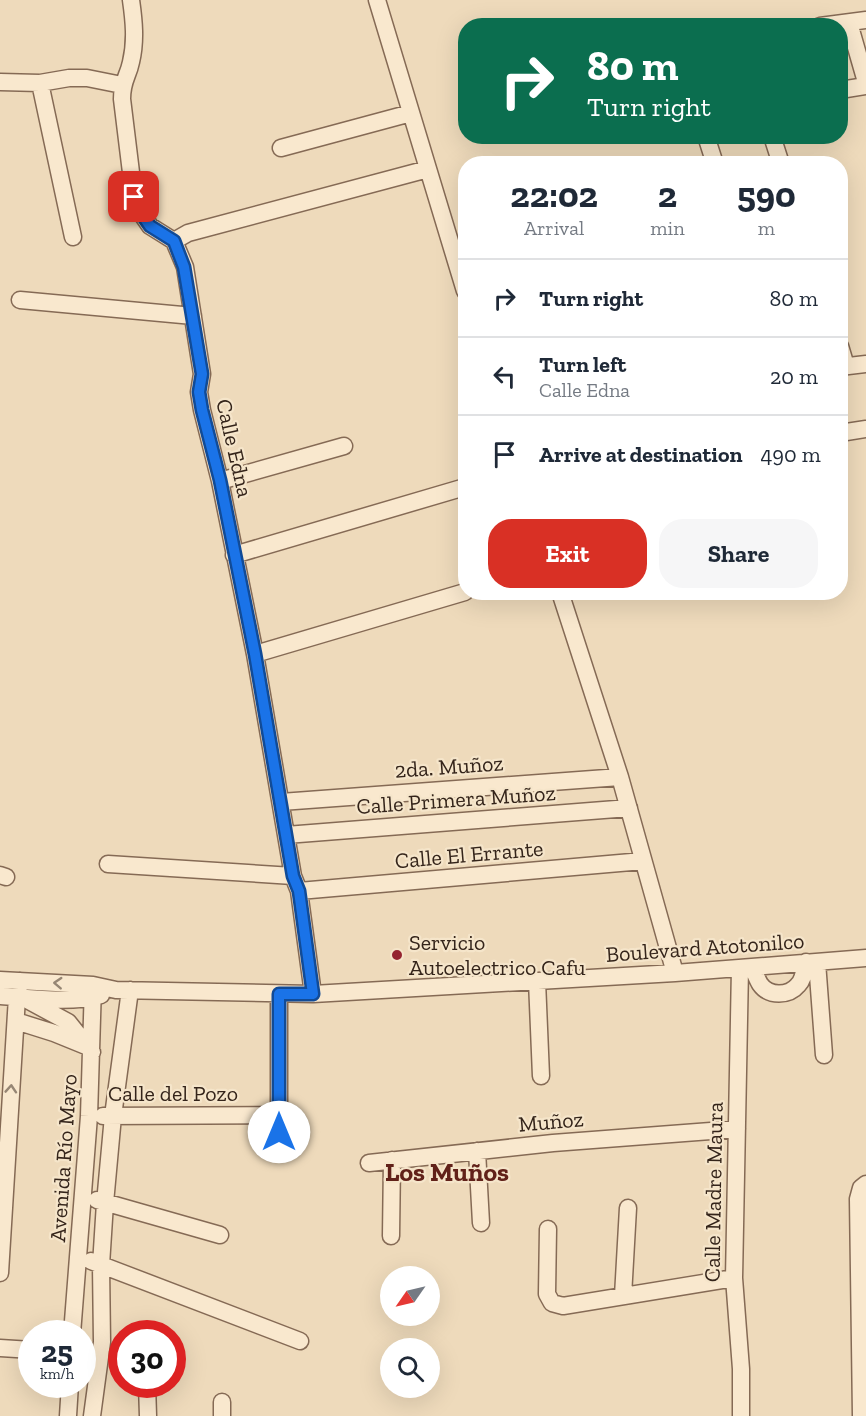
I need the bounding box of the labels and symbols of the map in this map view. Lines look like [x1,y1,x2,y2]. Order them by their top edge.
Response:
pin [108,171,159,222]
street label: Calle Edna [210,396,259,500]
street label: 2da. Muñoz [394,749,504,784]
street label: Calle Primera Muñoz [356,779,556,820]
street label: Calle El Errante [394,835,544,874]
street label: Boulevard Atotonilco [605,927,805,968]
place label: Servicio Autoelectrico Cafu [409,929,586,981]
marker: Servicio Autoelectrico Cafu [390,948,404,962]
one-way arrow [54,977,63,990]
street label: Avenida Río Mayo [44,1073,83,1243]
street label: Calle del Pozo [108,1080,238,1107]
one-way arrow [5,1084,18,1093]
position arrow [247,1100,311,1164]
street label: Calle Madre Maura [698,1101,729,1282]
street label: Muñoz [517,1105,585,1138]
district label: Los Muños [385,1156,509,1188]
north arrow [380,1266,440,1326]
speed limit sign: 30 [108,1320,186,1398]

